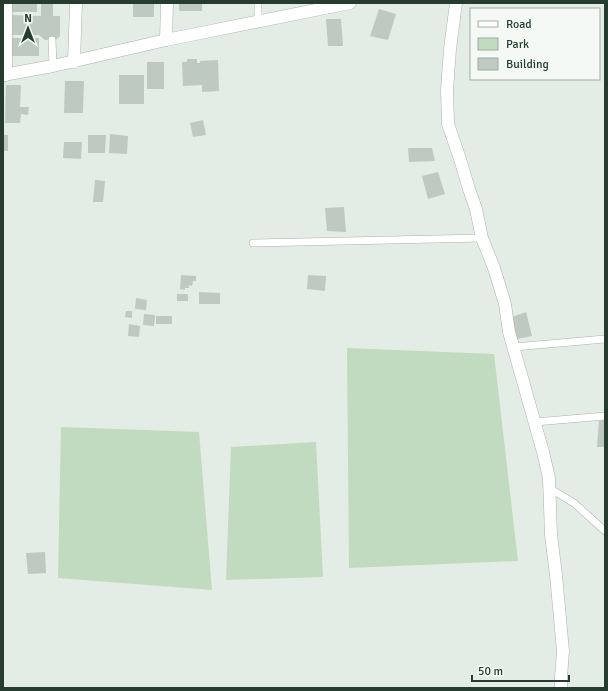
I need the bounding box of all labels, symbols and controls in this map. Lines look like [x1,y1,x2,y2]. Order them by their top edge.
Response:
north arrow [8,8,48,48]
legend [470,8,600,80]
text: N [24,12,32,25]
text: Road [506,17,532,32]
text: Park [506,37,529,52]
text: Building [506,57,549,72]
scale bar [472,657,569,683]
text: 50 m [478,664,503,679]

